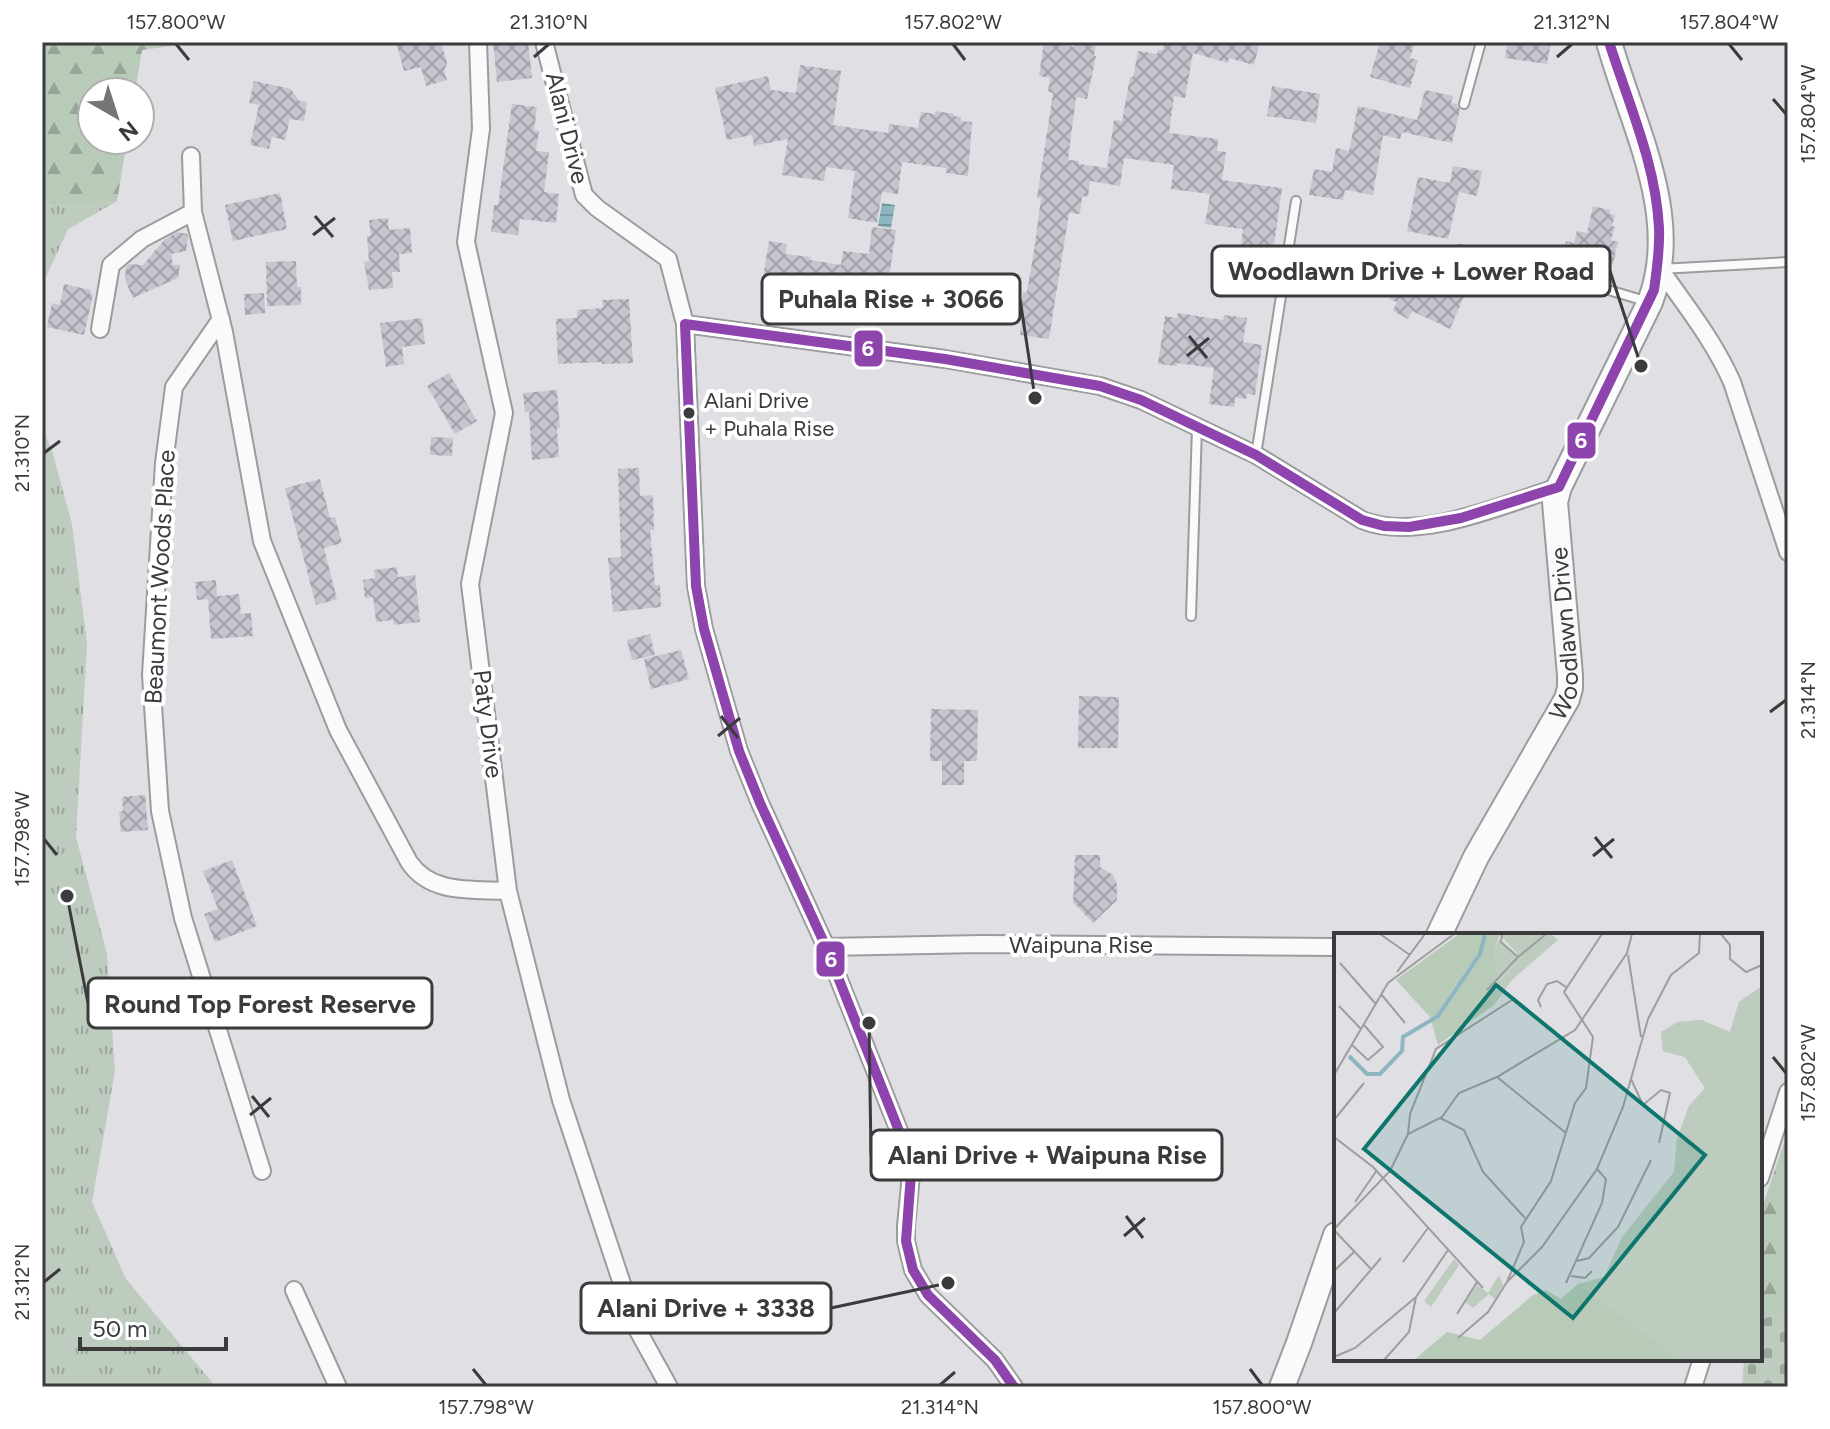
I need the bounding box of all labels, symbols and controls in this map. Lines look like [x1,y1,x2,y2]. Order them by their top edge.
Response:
text: 157.800°W [126,10,226,34]
text: 21.310°N [510,10,588,34]
text: 157.802°W [904,10,1002,34]
text: 21.312°N [1534,10,1610,34]
text: 157.804°W [1680,10,1778,34]
text: 157.804°W [1796,65,1820,163]
street label: Alani Drive [540,69,595,187]
north arrow [76,76,156,156]
text: N [113,115,143,147]
callout: Woodlawn Drive + Lower Road [1212,246,1610,296]
text: Woodlawn Drive + Lower Road [1228,255,1594,287]
callout: Puhala Rise + 3066 [762,274,1020,324]
text: Puhala Rise + 3066 [778,283,1004,315]
line badge: 6 [853,329,884,368]
text: 6 [862,335,875,362]
place label: Alani Drive + Puhala Rise [704,387,834,442]
marker: Alani Drive + Puhala Rise [681,405,697,421]
text: 21.310°N [10,414,34,492]
line badge: 6 [1566,421,1597,460]
text: 6 [1575,427,1588,454]
street label: Beaumont Woods Place [138,449,181,705]
street label: Woodlawn Drive [1543,546,1584,725]
text: 21.314°N [1796,661,1820,739]
street label: Paty Drive [467,668,510,780]
text: 157.798°W [10,791,34,887]
street label: Waipuna Rise [1009,930,1153,959]
inset map [1334,933,1762,1361]
line badge: 6 [815,940,846,978]
text: 6 [825,946,838,973]
callout: Round Top Forest Reserve [88,978,432,1028]
text: Round Top Forest Reserve [104,988,416,1020]
text: 157.802°W [1796,1024,1820,1122]
callout: Alani Drive + Waipuna Rise [871,1130,1222,1180]
text: Alani Drive + Waipuna Rise [887,1139,1207,1171]
text: 21.312°N [10,1244,34,1320]
callout: Alani Drive + 3338 [581,1283,831,1333]
text: Alani Drive + 3338 [597,1292,815,1324]
scale bar [80,1301,226,1351]
text: 50 m [92,1314,148,1343]
text: 157.798°W [438,1395,534,1419]
text: 21.314°N [901,1395,979,1419]
text: 157.800°W [1212,1395,1312,1419]

